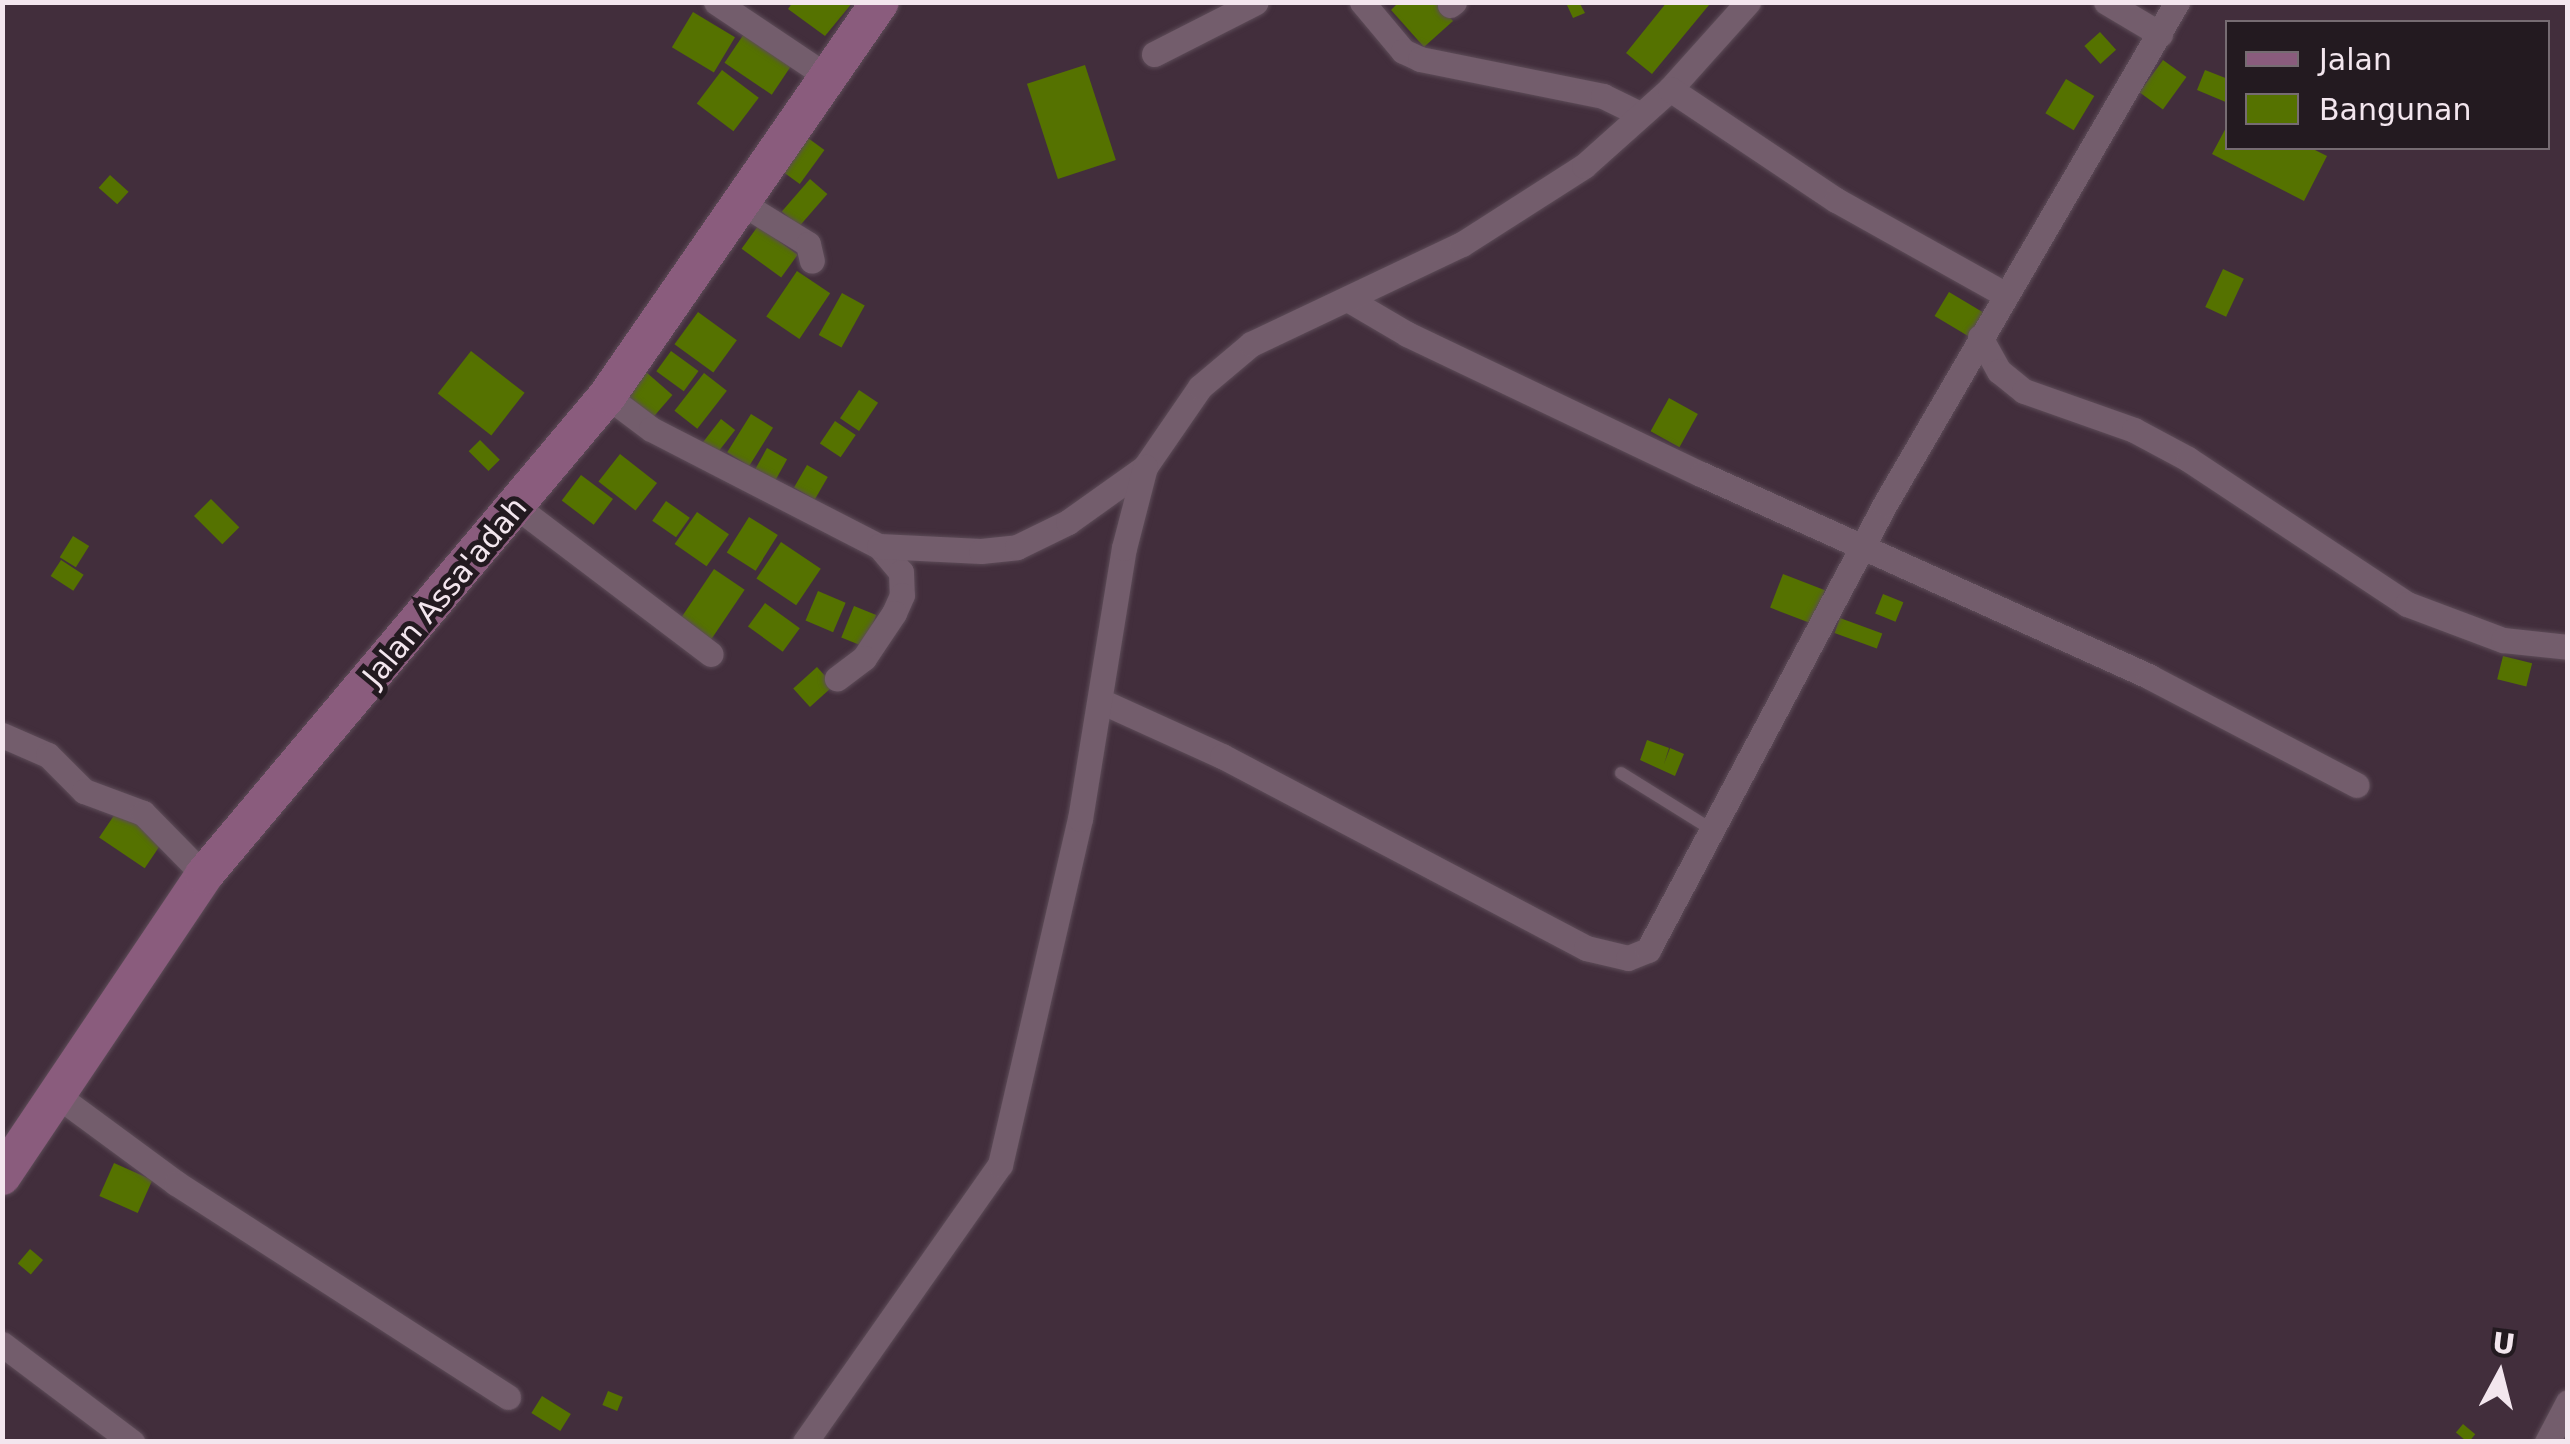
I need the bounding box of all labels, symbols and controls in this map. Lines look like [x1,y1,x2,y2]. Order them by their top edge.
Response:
legend [2225,20,2550,150]
text: Jalan [2319,42,2392,77]
text: Bangunan [2319,92,2471,127]
street label: Jalan Assa'adah [355,490,535,694]
north arrow [2450,1324,2550,1424]
text: U [2490,1326,2517,1361]

